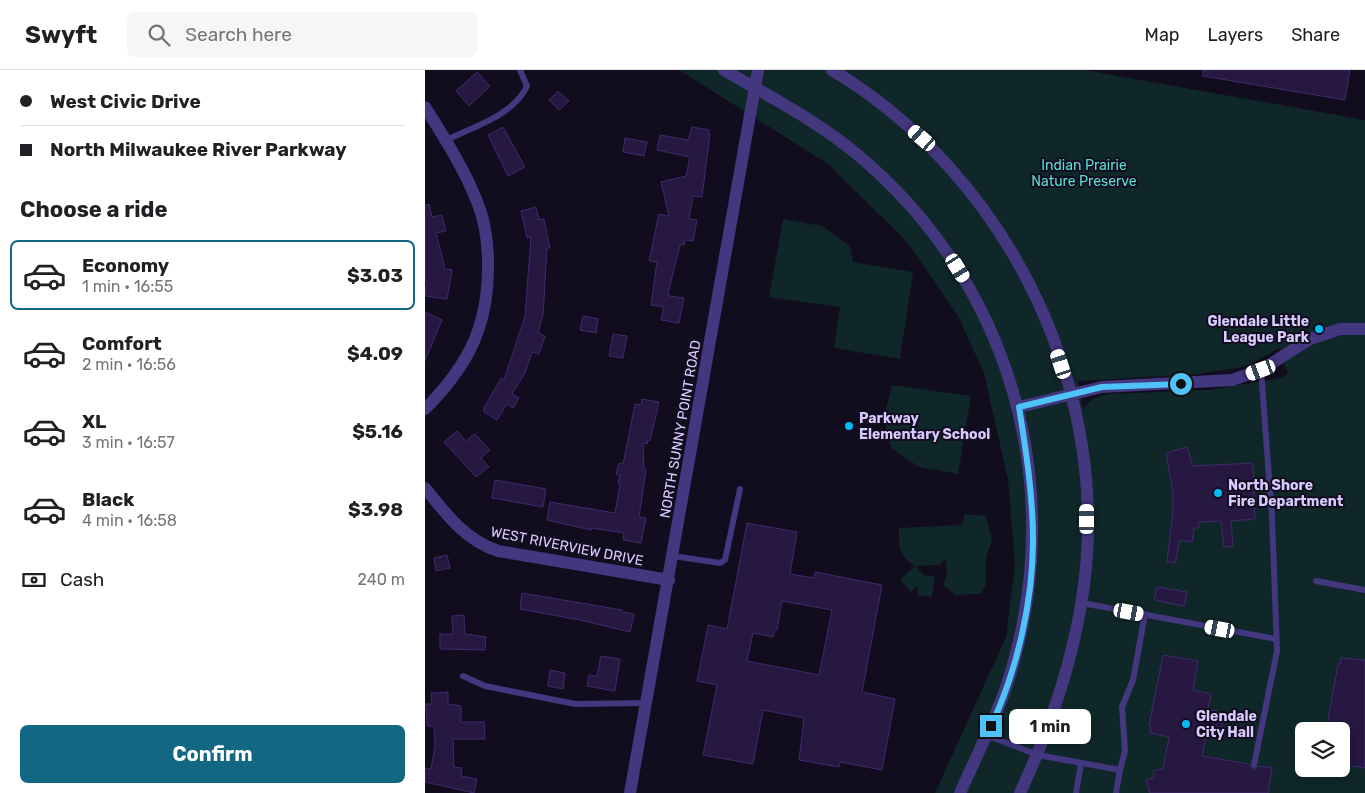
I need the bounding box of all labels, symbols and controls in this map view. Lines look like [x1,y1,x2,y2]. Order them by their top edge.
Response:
search box [127,12,477,57]
text: Swyft [25,21,97,49]
icon: search [145,21,173,49]
text: Search here [185,23,292,46]
text: Map [1145,24,1180,46]
text: Layers [1208,24,1263,46]
text: Share [1291,24,1340,46]
text: West Civic Drive [50,90,201,113]
car [905,122,938,154]
text: North Milwaukee River Parkway [50,138,347,161]
park label: Indian Prairie Nature Preserve [1031,157,1137,190]
text: Choose a ride [20,196,167,223]
car [943,251,972,285]
icon: car [22,253,67,298]
text: Economy [82,254,169,277]
text: $3.03 [347,264,403,287]
text: 1 min · 16:55 [82,277,173,296]
place label: Glendale Little League Park [1207,313,1310,346]
marker: Glendale Little League Park [1313,323,1325,335]
icon: car [22,331,67,376]
text: Comfort [82,332,162,355]
street label: NORTH SUNNY POINT ROAD [656,339,705,519]
text: $4.09 [347,342,403,365]
car [1049,347,1072,381]
text: 2 min · 16:56 [82,355,176,374]
car [1244,358,1277,382]
route start [1170,373,1192,395]
icon: car [22,409,67,454]
text: XL [82,410,106,433]
place label: Parkway Elementary School [859,410,990,443]
text: $5.16 [352,420,403,443]
marker: Parkway Elementary School [843,420,855,432]
text: 3 min · 16:57 [82,433,175,452]
place label: North Shore Fire Department [1228,477,1344,510]
icon: car [22,487,67,532]
marker: North Shore Fire Department [1212,487,1224,499]
text: Black [82,488,134,511]
text: $3.98 [348,498,403,521]
car [1079,504,1094,534]
text: 4 min · 16:58 [82,511,177,530]
street label: WEST RIVERVIEW DRIVE [489,523,645,570]
icon: cash [20,566,48,594]
text: Cash [60,568,104,591]
text: 240 m [358,570,405,589]
car [1112,602,1145,622]
car [1203,619,1236,639]
callout: 1 min [1009,708,1091,744]
place label: Glendale City Hall [1196,708,1257,741]
route end [980,715,1002,737]
text: 1 min [1030,717,1070,736]
marker: Glendale City Hall [1180,718,1192,730]
map controls [1295,722,1350,777]
button: layers [1295,722,1350,777]
button: Confirm [20,725,405,783]

